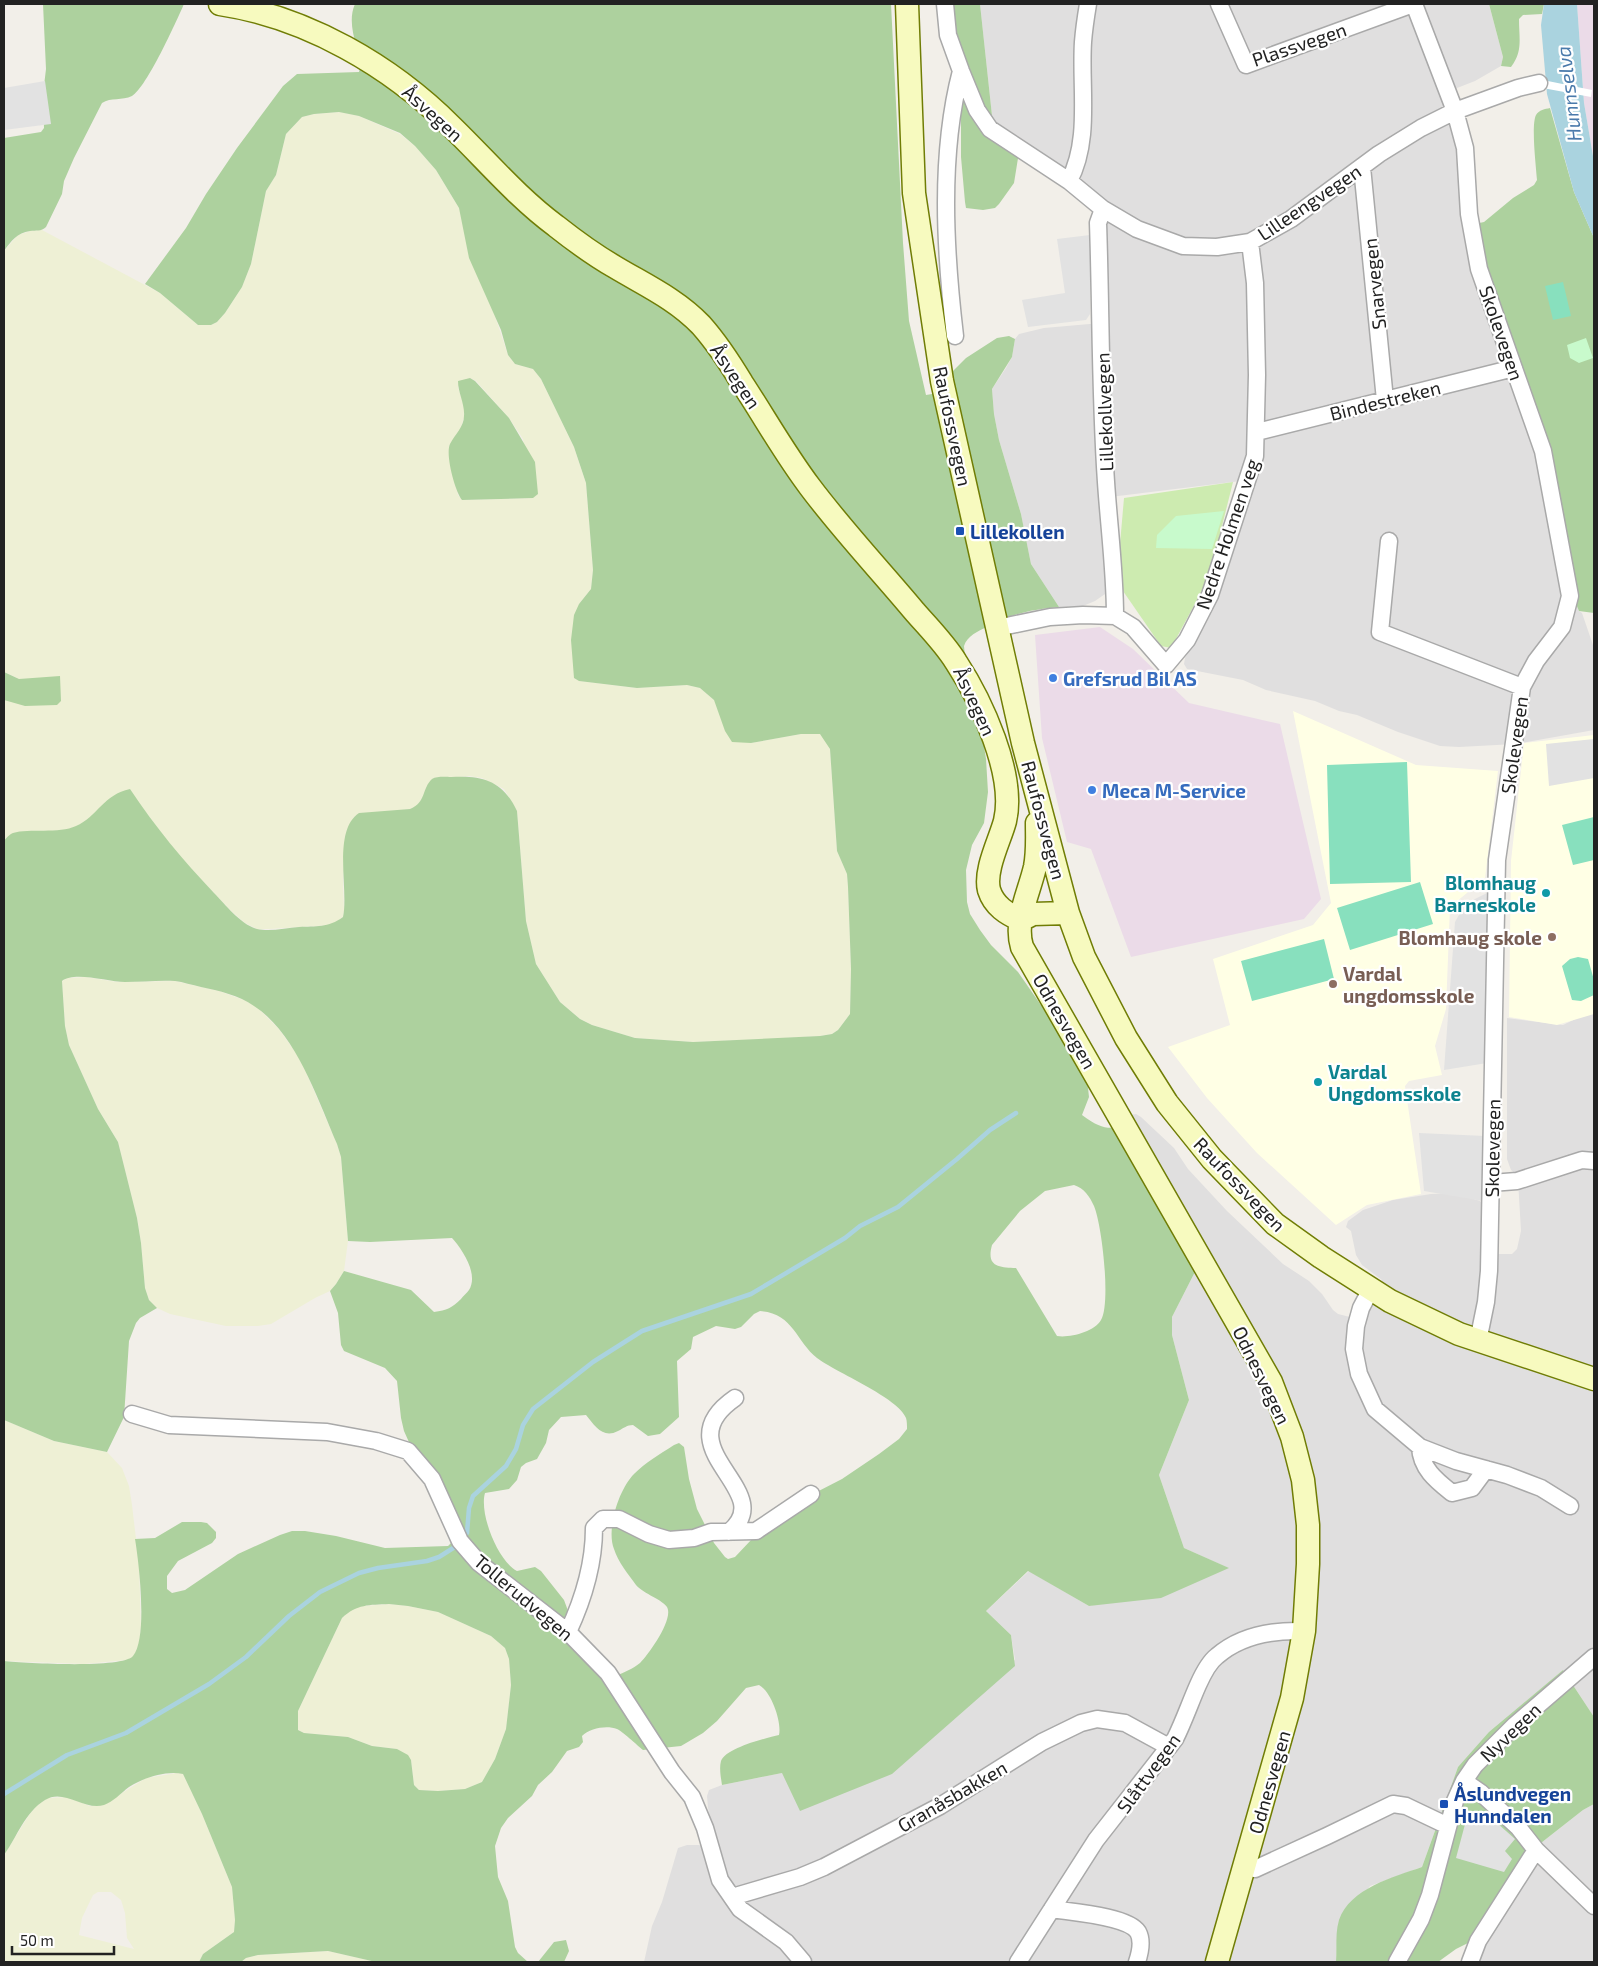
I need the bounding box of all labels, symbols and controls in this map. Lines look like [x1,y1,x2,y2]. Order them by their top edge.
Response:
street label: Plassvegen [1249,17,1349,71]
water label: Hunnselva [1550,45,1586,143]
street label: Åsvegen [398,80,468,146]
street label: Lilleengvegen [1253,159,1365,245]
street label: Snarvegen [1358,237,1390,331]
street label: Skolevegen [1475,283,1529,383]
street label: Åsvegen [706,339,766,413]
street label: Lillekollvegen [1090,352,1118,472]
street label: Raufossvegen [929,364,977,488]
street label: Bindestreken [1327,375,1443,425]
street label: Nedre Holmen veg [1190,455,1264,612]
place label: Lillekollen [970,520,1065,543]
marker: Lillekollen [954,525,966,537]
street label: Åsvegen [949,663,1001,739]
place label: Grefsrud Bil AS [1063,667,1197,690]
marker: Grefsrud Bil AS [1047,672,1059,684]
street label: Skolevegen [1496,695,1532,795]
street label: Raufossvegen [1017,758,1071,882]
place label: Meca M-Service [1102,779,1246,802]
marker: Meca M-Service [1086,784,1098,796]
place label: Blomhaug Barneskole [1434,871,1536,916]
marker: Blomhaug Barneskole [1540,887,1552,899]
place label: Blomhaug skole [1398,926,1542,949]
marker: Blomhaug skole [1546,931,1558,943]
place label: Vardal ungdomsskole [1343,962,1475,1007]
street label: Odnesvegen [1028,969,1102,1073]
marker: Vardal ungdomsskole [1327,978,1339,990]
place label: Vardal Ungdomsskole [1328,1060,1462,1105]
marker: Vardal Ungdomsskole [1312,1076,1324,1088]
street label: Skolevegen [1480,1099,1504,1197]
street label: Raufossvegen [1189,1132,1291,1236]
street label: Odnesvegen [1228,1322,1296,1428]
street label: Tollerudvegen [470,1549,578,1645]
street label: Nyvegen [1475,1698,1545,1766]
street label: Odnesvegen [1243,1728,1295,1836]
street label: Slåttvegen [1111,1729,1185,1817]
street label: Granåsbakken [893,1755,1011,1837]
place label: Åslundvegen Hunndalen [1454,1781,1571,1827]
marker: Åslundvegen Hunndalen [1438,1798,1450,1810]
scale bar [12,1924,115,1956]
text: 50 m [20,1931,54,1949]

